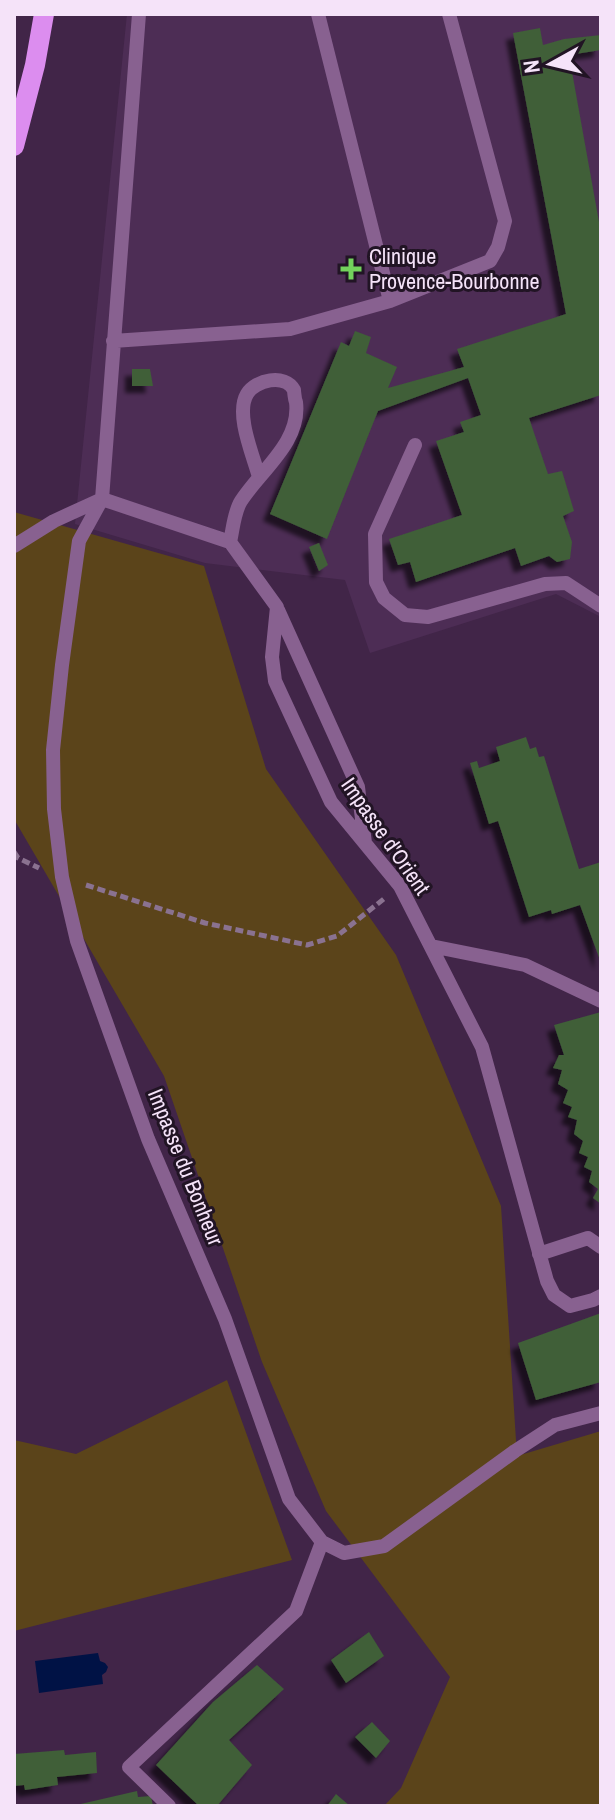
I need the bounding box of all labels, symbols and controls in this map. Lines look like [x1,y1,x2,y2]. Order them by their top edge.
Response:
north arrow [511,24,591,104]
text: N [515,58,547,75]
place label: Clinique Provence-Bourbonne [369,241,539,296]
marker: Clinique Provence-Bourbonne [340,258,362,280]
street label: Impasse d'Orient [334,771,438,901]
street label: Impasse du Bonheur [141,1084,231,1250]

